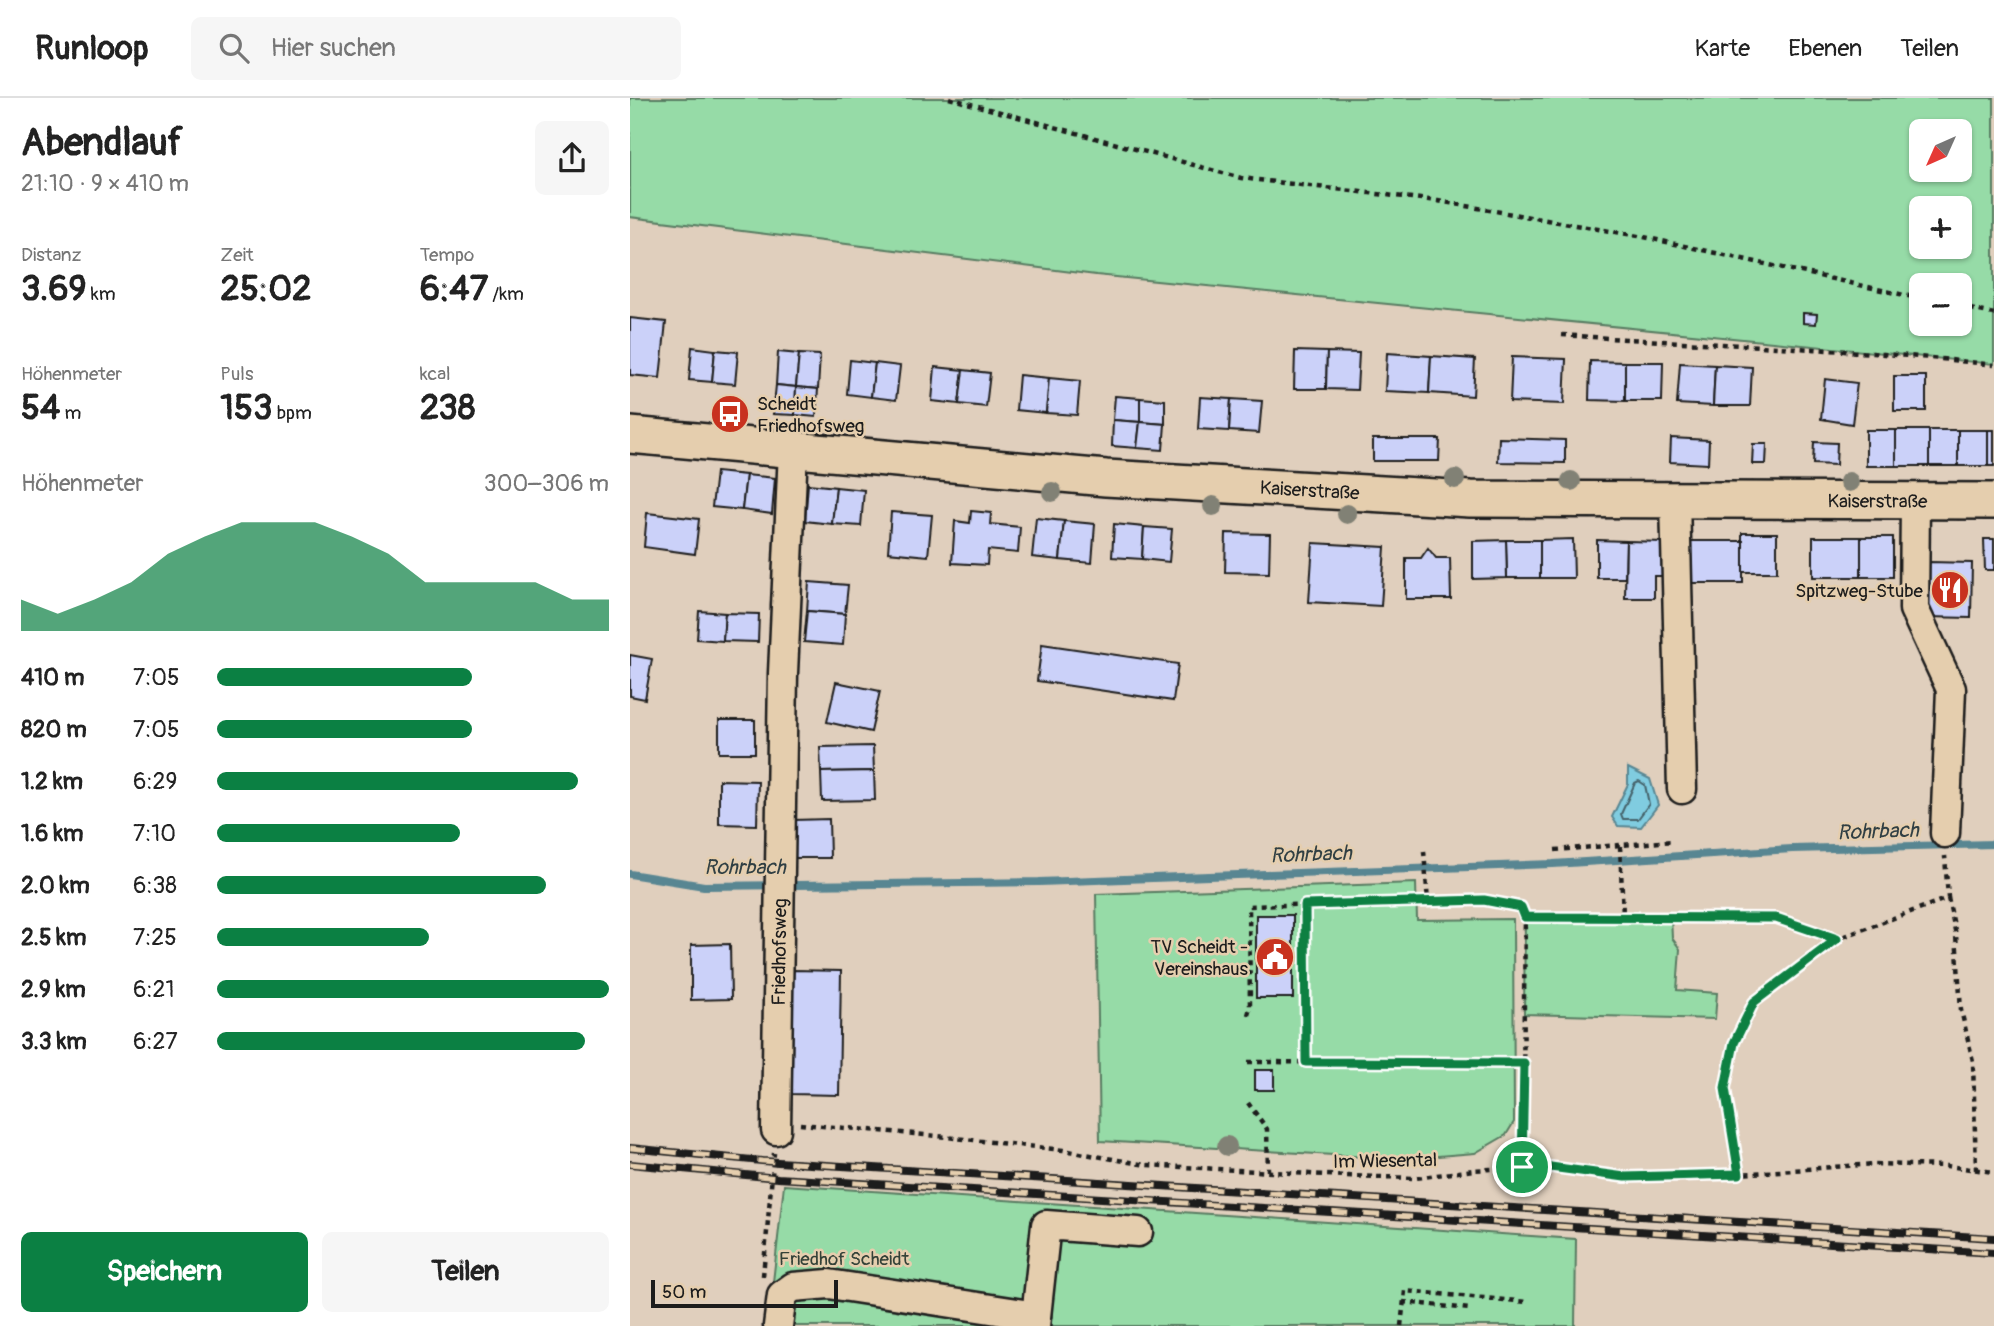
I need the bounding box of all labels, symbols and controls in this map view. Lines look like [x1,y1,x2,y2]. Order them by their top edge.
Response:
search box [191,17,681,80]
text: Runloop [35,28,149,69]
icon: search [215,29,253,67]
text: Hier suchen [271,32,396,64]
text: Karte [1695,34,1750,63]
text: Ebenen [1788,34,1862,63]
text: Teilen [1900,34,1959,63]
text: Abendlauf [21,119,183,167]
north arrow [1909,119,1972,182]
map controls [1909,119,1972,336]
button: share [535,121,609,195]
text: 21:10 · 9 × 410 m [21,169,189,198]
button: + [1909,196,1972,259]
text: Distanz [21,243,81,267]
text: Zeit [220,243,254,267]
text: Tempo [420,243,474,267]
text: 3.69 [21,267,87,311]
text: 25:02 [220,267,312,311]
text: 6:47 [420,267,488,311]
button: − [1909,273,1972,336]
text: km [87,282,116,306]
text: /km [488,282,524,306]
text: Höhenmeter [21,362,122,386]
text: Puls [220,362,253,386]
text: kcal [420,362,451,386]
text: 54 [21,386,60,430]
text: 153 [220,386,273,430]
text: 238 [420,386,475,430]
place label: Scheidt Friedhofsweg [757,392,864,438]
bus stop icon: Scheidt Friedhofsweg [709,393,751,435]
text: m [60,401,81,425]
text: bpm [273,401,312,425]
text: Höhenmeter [21,469,143,498]
text: 300–306 m [484,469,609,498]
street label: Kaiserstraße [1259,476,1361,506]
street label: Kaiserstraße [1827,489,1928,514]
restaurant icon: Spitzweg-Stube [1929,569,1971,611]
place label: Spitzweg-Stube [1795,579,1924,603]
text: 410 m [21,663,84,692]
text: 7:05 [133,663,179,692]
text: 820 m [21,715,87,744]
text: 7:05 [133,715,179,744]
text: 1.2 km [21,767,83,796]
text: 6:29 [133,767,177,796]
water label: Rohrbach [1837,817,1920,846]
text: 1.6 km [21,819,83,848]
text: 7:10 [133,819,176,848]
water label: Rohrbach [1270,840,1353,869]
water label: Rohrbach [704,854,787,881]
text: 2.0 km [21,871,90,900]
text: 6:38 [133,871,177,900]
street label: Friedhofsweg [767,898,793,1006]
text: 2.5 km [21,923,86,952]
text: 7:25 [133,923,177,952]
place label: TV Scheidt - Vereinshaus [1150,935,1249,981]
public building icon: TV Scheidt - Vereinshaus [1254,936,1296,978]
text: 2.9 km [21,975,86,1004]
text: 6:21 [133,975,174,1004]
text: 3.3 km [21,1027,87,1056]
text: 6:27 [133,1027,178,1056]
pin [1492,1137,1552,1197]
street label: Im Wiesental [1333,1148,1437,1174]
icon: arrive [1503,1148,1541,1186]
button: Speichern [21,1232,308,1312]
button: Teilen [322,1232,609,1312]
park label: Friedhof Scheidt [779,1247,910,1271]
scale bar [651,1277,838,1309]
text: 50 m [662,1280,706,1304]

